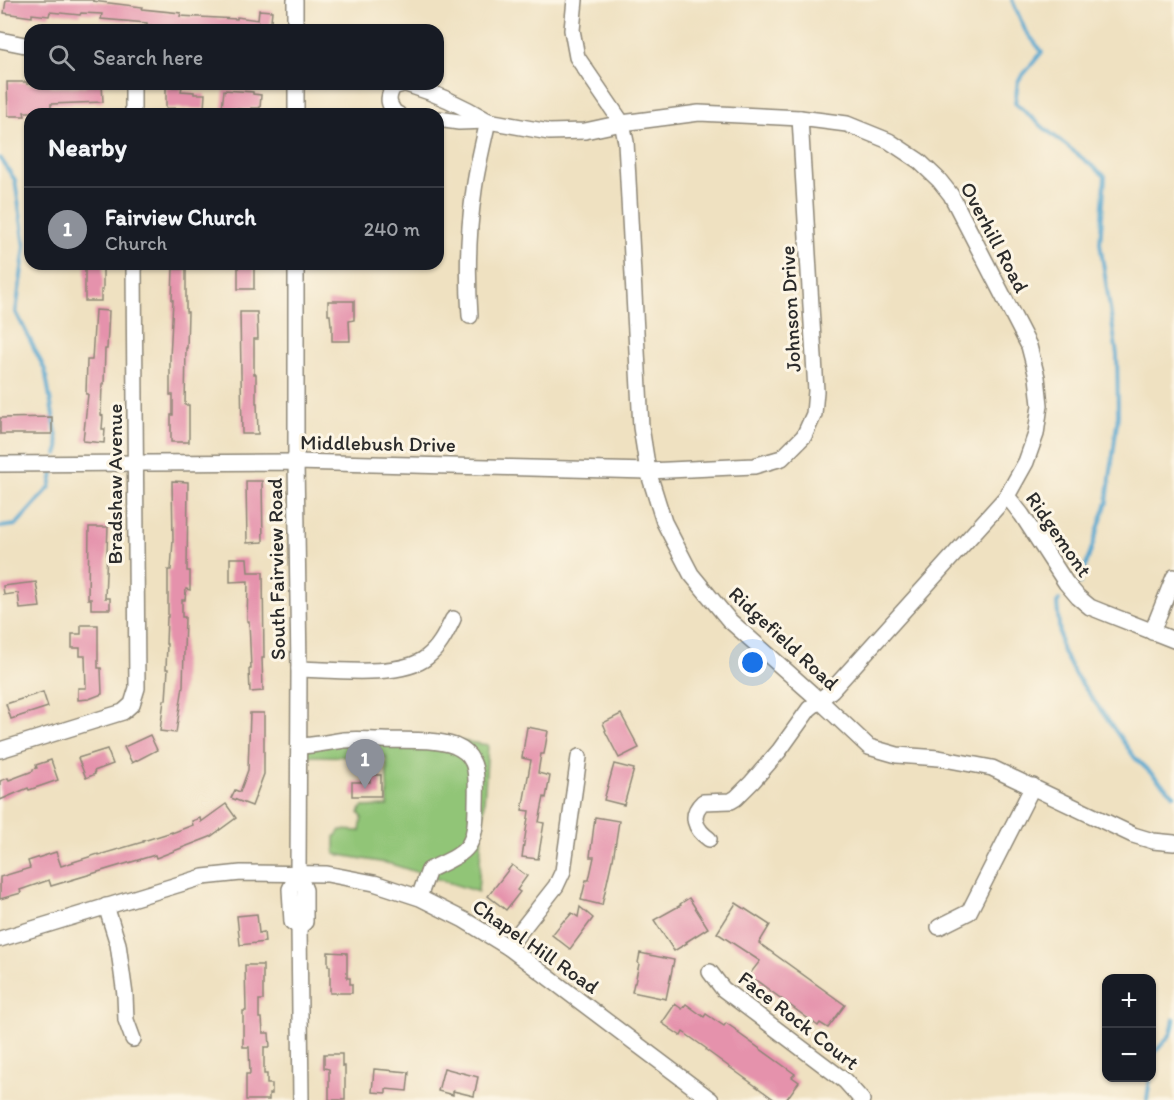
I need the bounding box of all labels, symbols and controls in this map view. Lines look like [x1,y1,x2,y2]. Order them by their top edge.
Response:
search box [24,24,444,90]
icon: search [45,41,78,74]
text: Search here [93,44,203,71]
text: Nearby [48,131,127,163]
street label: Overhill Road [955,177,1035,297]
text: Fairview Church [105,204,256,231]
text: 1 [63,217,72,241]
text: 240 m [364,217,420,241]
text: Church [105,231,167,255]
street label: Johnson Drive [774,245,806,373]
street label: Bradshaw Avenue [102,404,127,564]
street label: Middlebush Drive [300,429,456,457]
street label: South Fairview Road [262,477,290,660]
street label: Ridgemont [1021,487,1098,582]
street label: Ridgefield Road [724,581,844,695]
your location [738,648,767,677]
pin: 1 [346,740,385,789]
street label: Chapel Hill Road [468,893,605,999]
street label: Face Rock Court [734,965,864,1075]
map controls [1102,974,1156,1082]
button: + [1102,974,1156,1028]
button: − [1102,1028,1156,1082]

